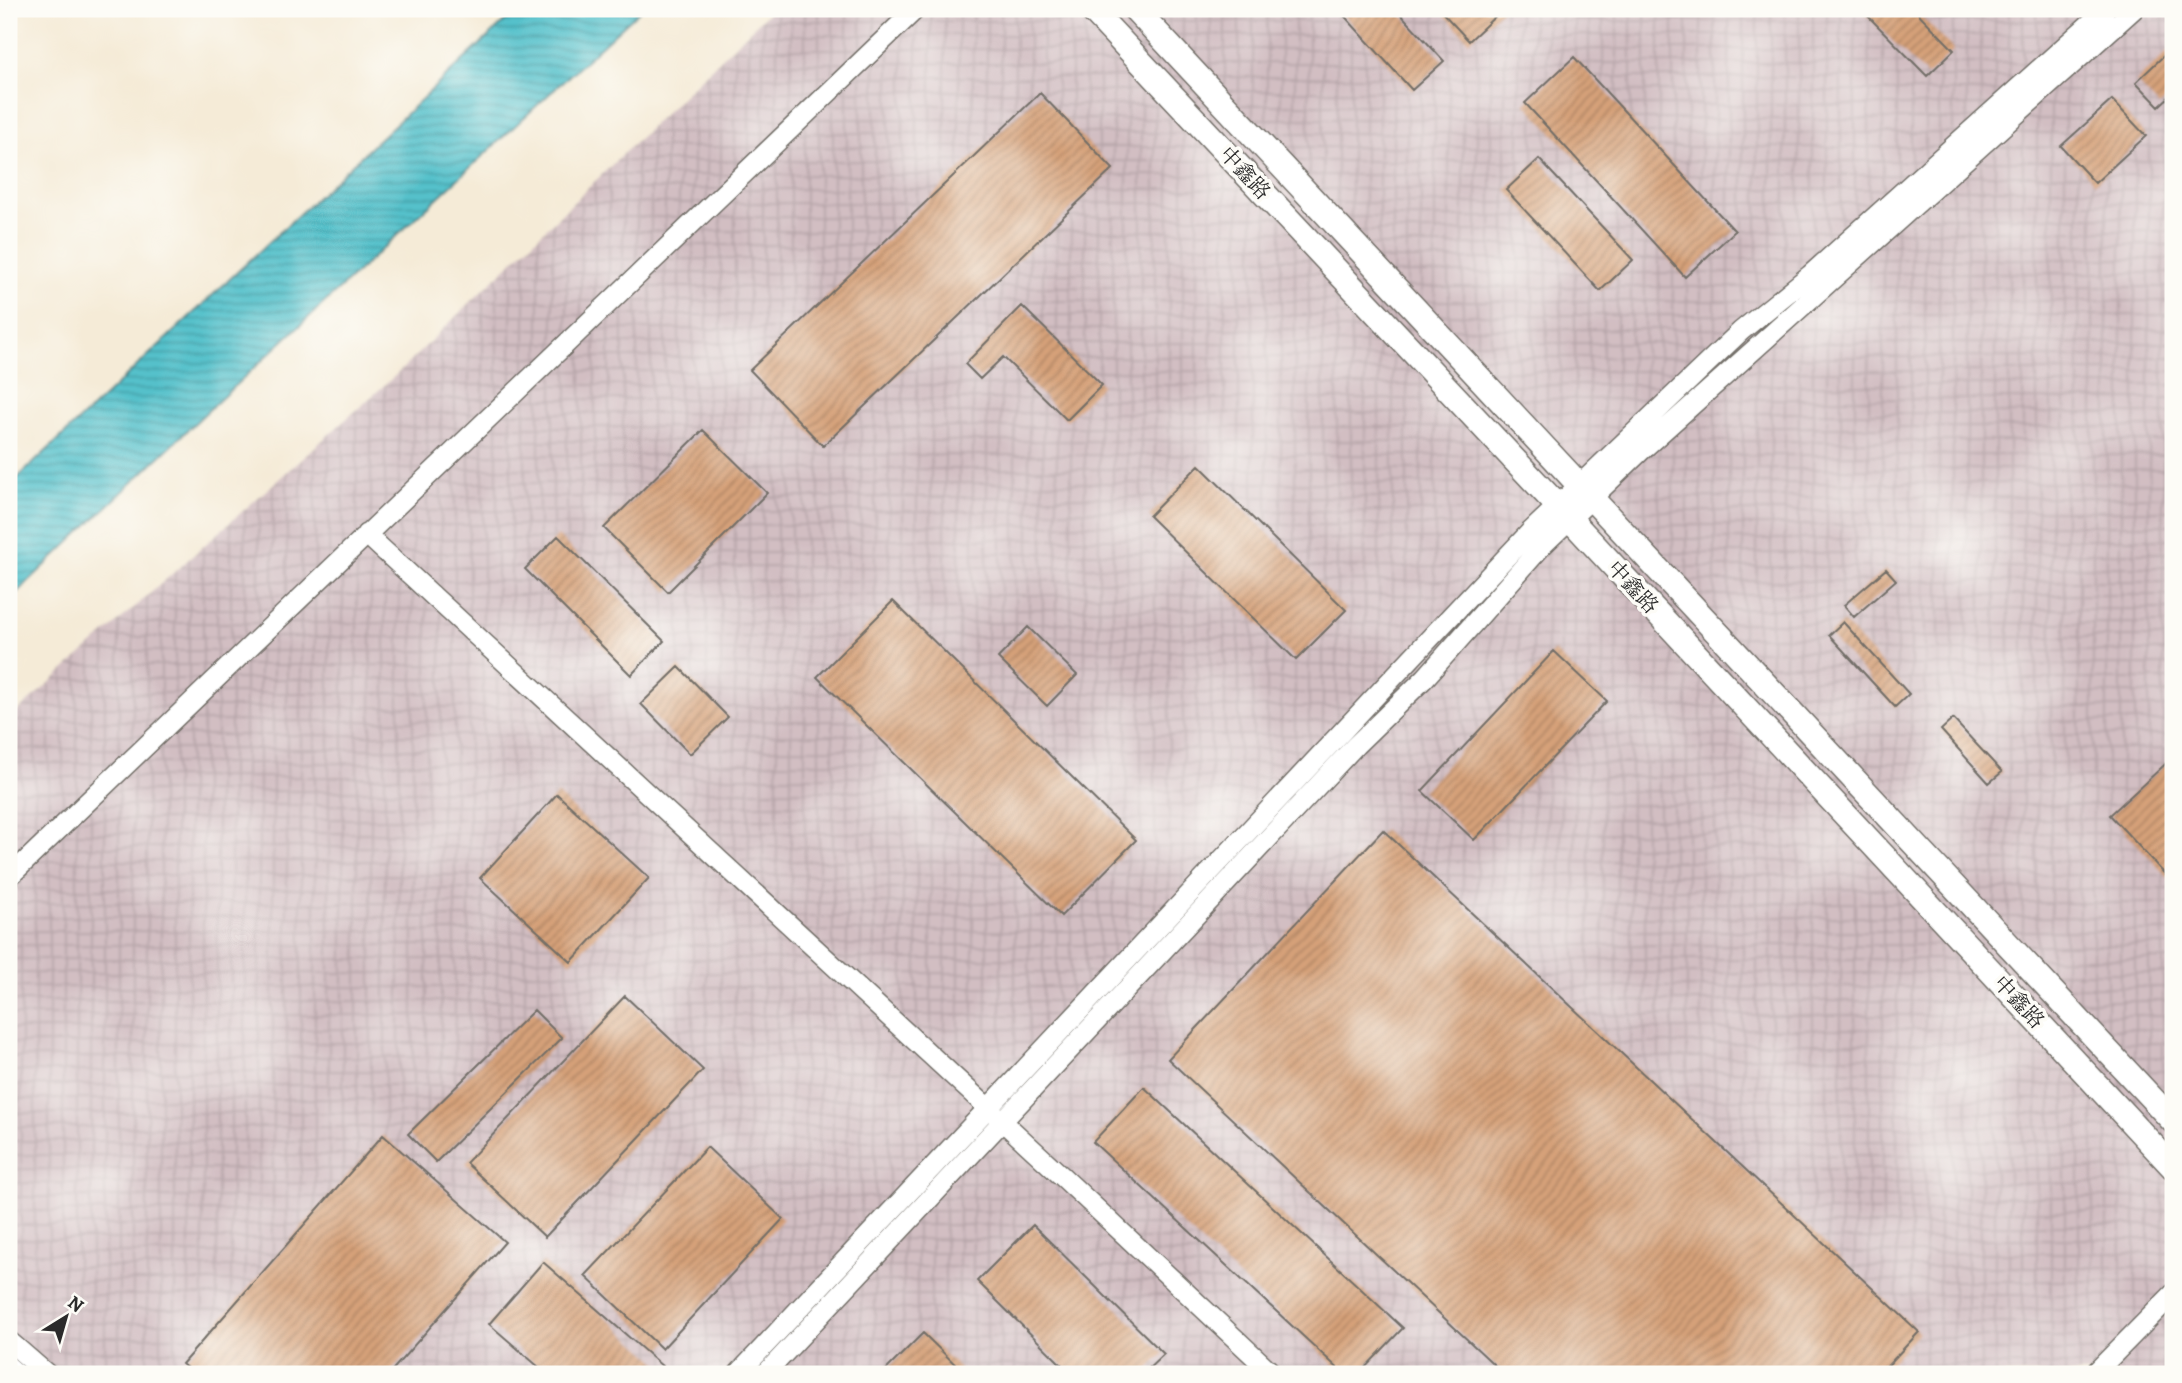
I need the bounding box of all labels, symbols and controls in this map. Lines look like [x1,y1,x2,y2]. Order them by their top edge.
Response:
street label: 中鑫路 [1213,140,1277,206]
street label: 中鑫路 [1601,554,1665,620]
street label: 中鑫路 [1987,969,2051,1035]
north arrow [32,1282,102,1352]
text: N [62,1290,89,1319]

